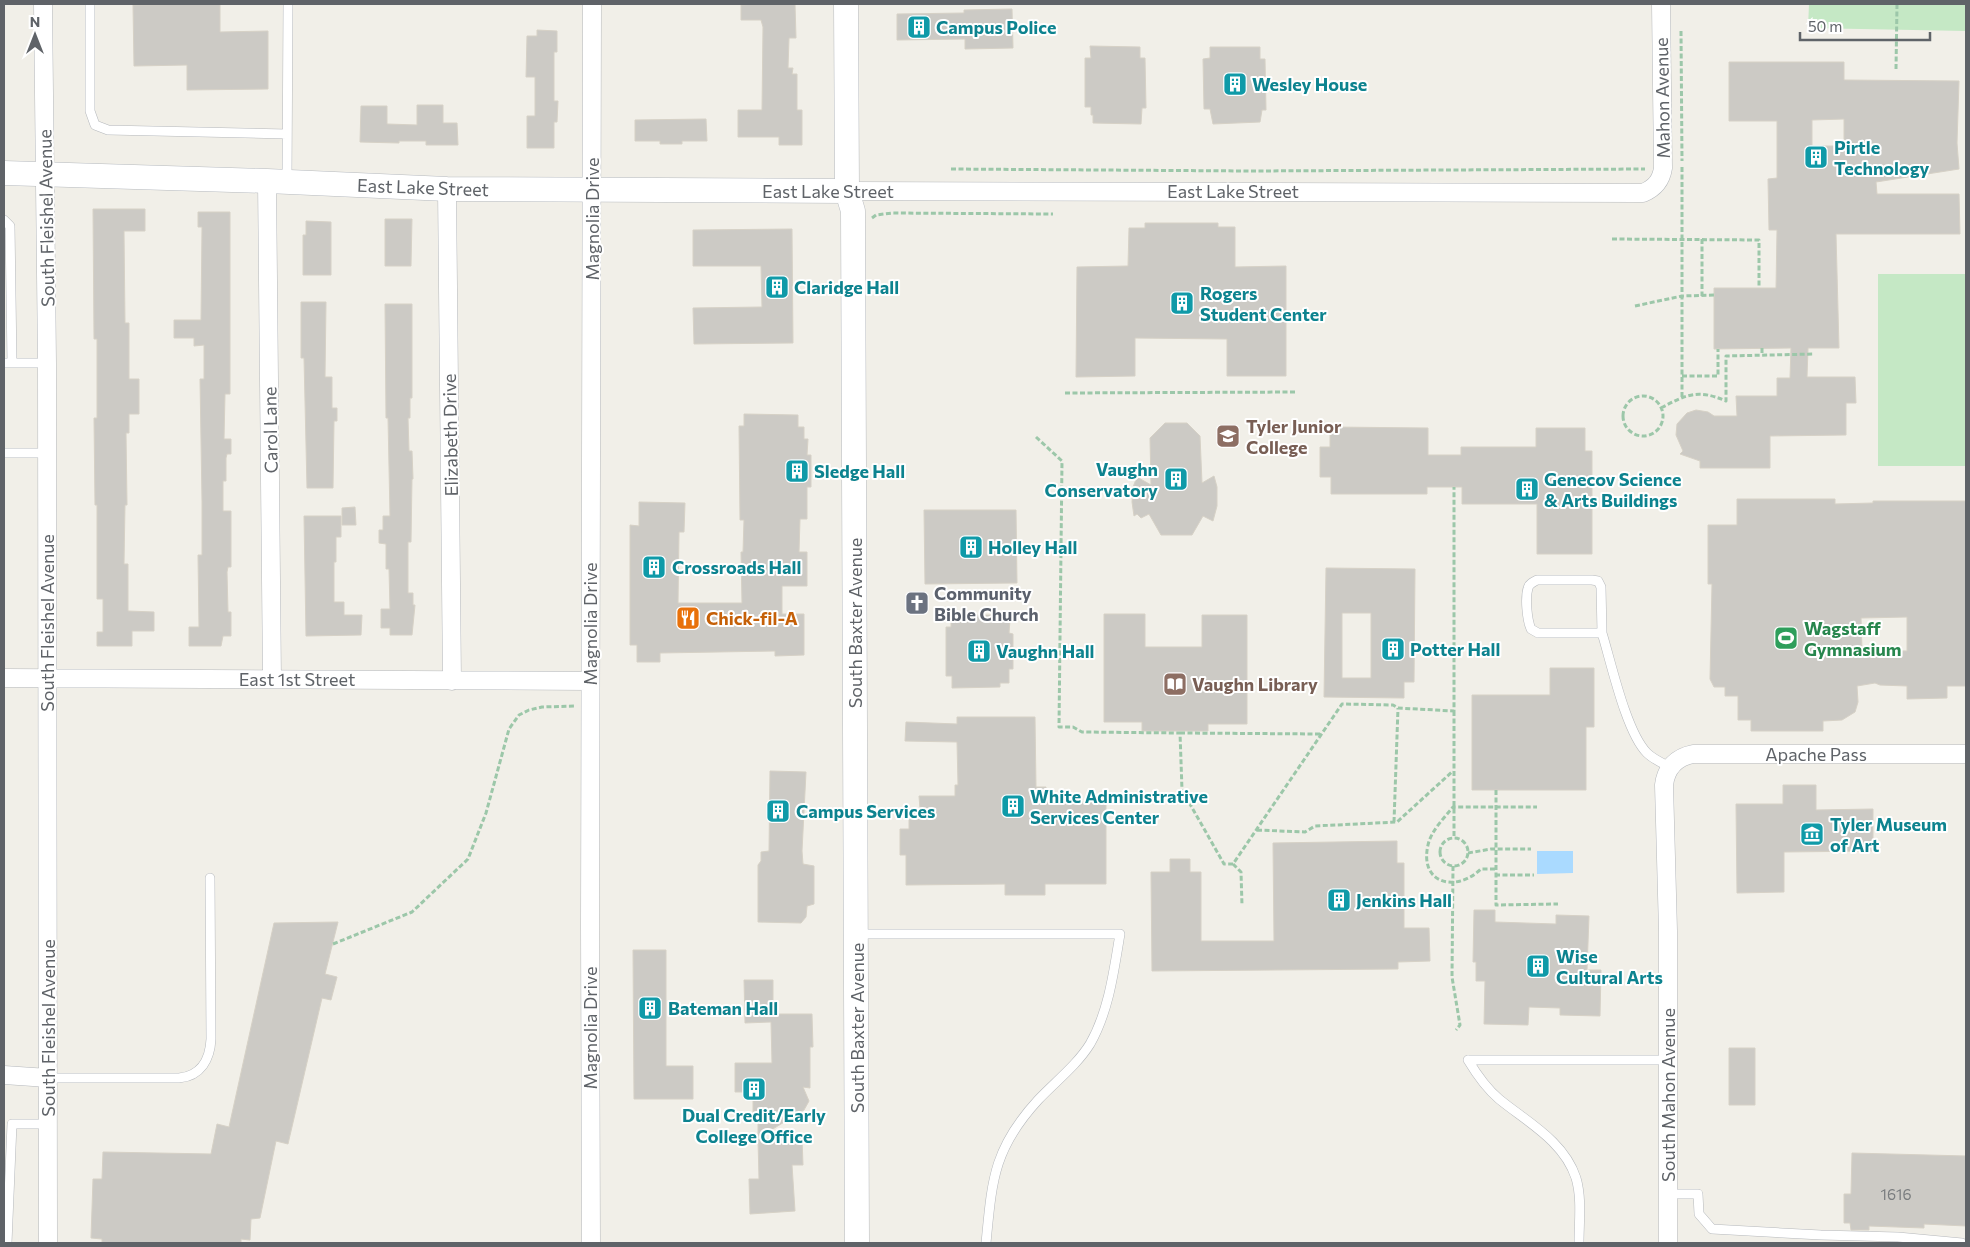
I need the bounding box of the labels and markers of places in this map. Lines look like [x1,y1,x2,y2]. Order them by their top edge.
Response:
building icon: Campus Police [906,14,932,40]
place label: Campus Police [936,16,1057,38]
building icon: Wesley House [1222,71,1248,97]
place label: Wesley House [1252,73,1367,95]
place label: Pirtle Technology [1834,136,1930,179]
building icon: Pirtle Technology [1803,144,1829,170]
building icon: Claridge Hall [764,274,790,300]
place label: Claridge Hall [794,276,899,298]
place label: Rogers Student Center [1200,282,1327,325]
building icon: Rogers Student Center [1169,290,1195,316]
place label: Tyler Junior College [1246,415,1342,458]
school or university icon: Tyler Junior College [1215,423,1241,449]
building icon: Sledge Hall [784,458,810,484]
place label: Vaughn Conservatory [1045,458,1158,501]
place label: Sledge Hall [814,460,905,482]
building icon: Vaughn Conservatory [1163,466,1189,492]
place label: Genecov Science & Arts Buildings [1544,468,1681,511]
building icon: Genecov Science & Arts Buildings [1514,476,1540,502]
building icon: Holley Hall [958,534,984,560]
place label: Holley Hall [988,536,1077,558]
building icon: Crossroads Hall [641,554,667,580]
place label: Crossroads Hall [672,556,801,578]
place label: Community Bible Church [934,582,1039,625]
church icon: Community Bible Church [904,590,930,616]
restaurant icon: Chick-fil-A [675,605,701,631]
place label: Chick-fil-A [706,607,798,629]
place label: Wagstaff Gymnasium [1804,617,1902,660]
sports icon: Wagstaff Gymnasium [1773,625,1799,651]
building icon: Potter Hall [1380,636,1406,662]
building icon: Vaughn Hall [966,638,992,664]
place label: Potter Hall [1410,638,1500,660]
place label: Vaughn Hall [996,640,1094,662]
library icon: Vaughn Library [1162,671,1188,697]
place label: Vaughn Library [1192,673,1318,695]
place label: White Administrative Services Center [1030,785,1208,828]
building icon: White Administrative Services Center [1000,793,1026,819]
building icon: Campus Services [765,798,791,824]
place label: Campus Services [796,800,935,822]
place label: Tyler Museum of Art [1830,813,1947,856]
museum icon: Tyler Museum of Art [1799,821,1825,847]
building icon: Jenkins Hall [1326,887,1352,913]
place label: Jenkins Hall [1356,889,1452,911]
place label: Wise Cultural Arts [1556,945,1663,988]
building icon: Wise Cultural Arts [1525,953,1551,979]
building icon: Bateman Hall [637,995,663,1021]
place label: Bateman Hall [668,997,778,1019]
building icon: Dual Credit/Early College Office [741,1076,767,1102]
place label: Dual Credit/Early College Office [682,1104,826,1147]

